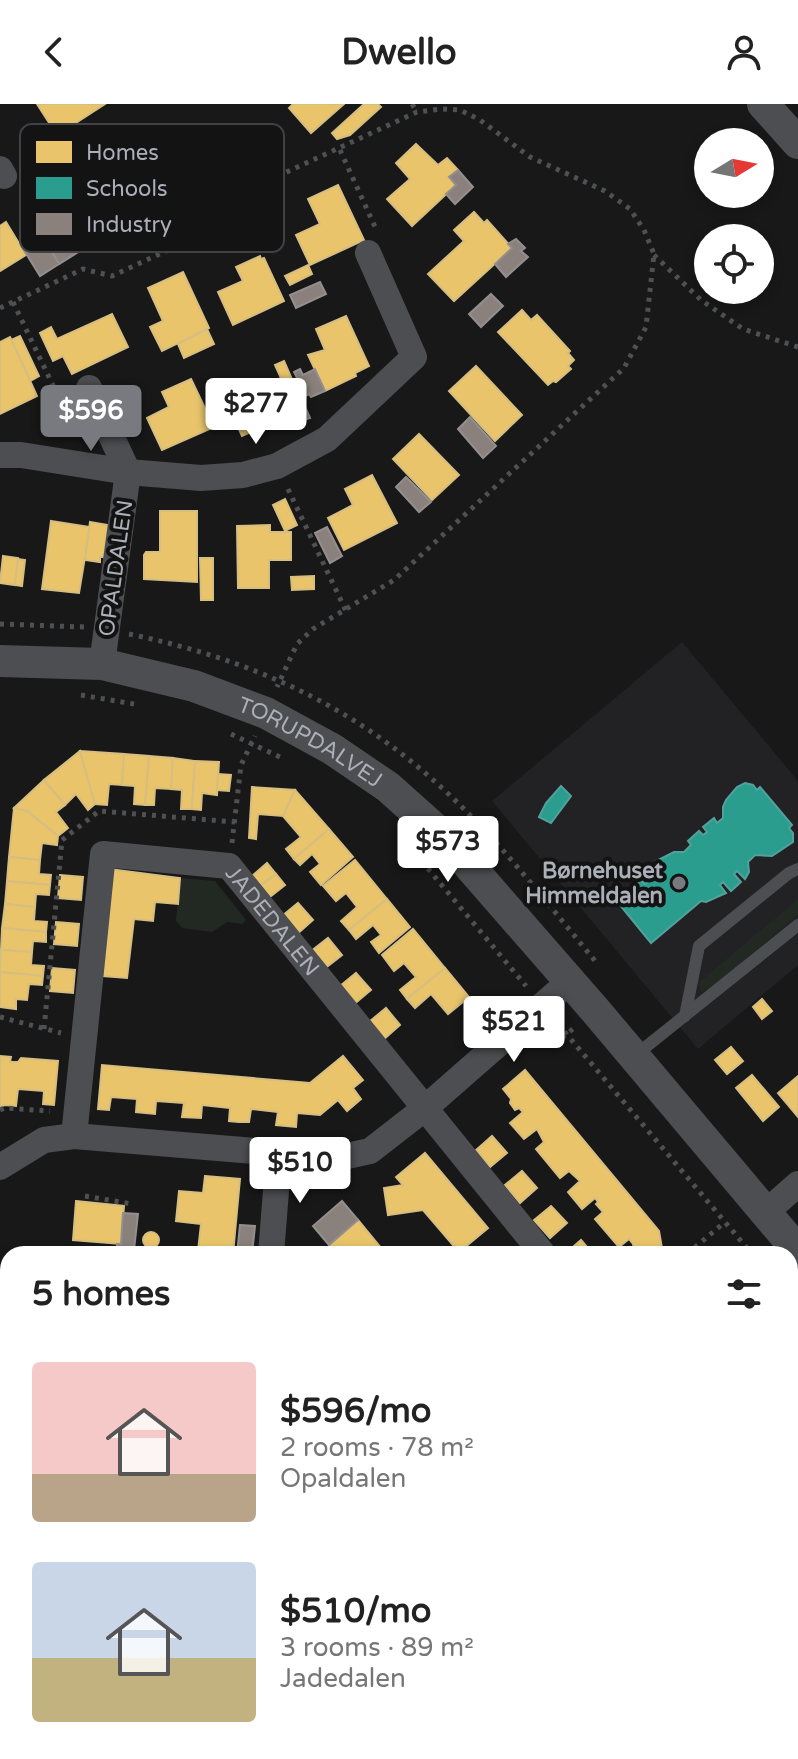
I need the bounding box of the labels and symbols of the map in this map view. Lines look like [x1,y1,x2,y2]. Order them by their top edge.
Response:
legend [20,124,284,252]
north arrow [694,128,774,208]
text: Homes [86,140,159,166]
text: Schools [86,176,167,202]
text: Industry [86,212,172,238]
pin: $277 [209,378,303,446]
pin: $596 [44,385,138,453]
street label: OPALDALEN [94,498,138,638]
street label: TORUPDALVEJ [235,692,387,793]
pin: $573 [401,816,495,884]
place label: Børnehuset Himmeldalen [525,858,664,909]
street label: JADEDALEN [220,861,325,981]
marker: Børnehuset Himmeldalen [670,874,688,892]
pin: $521 [467,996,561,1064]
pin: $510 [253,1137,347,1205]

